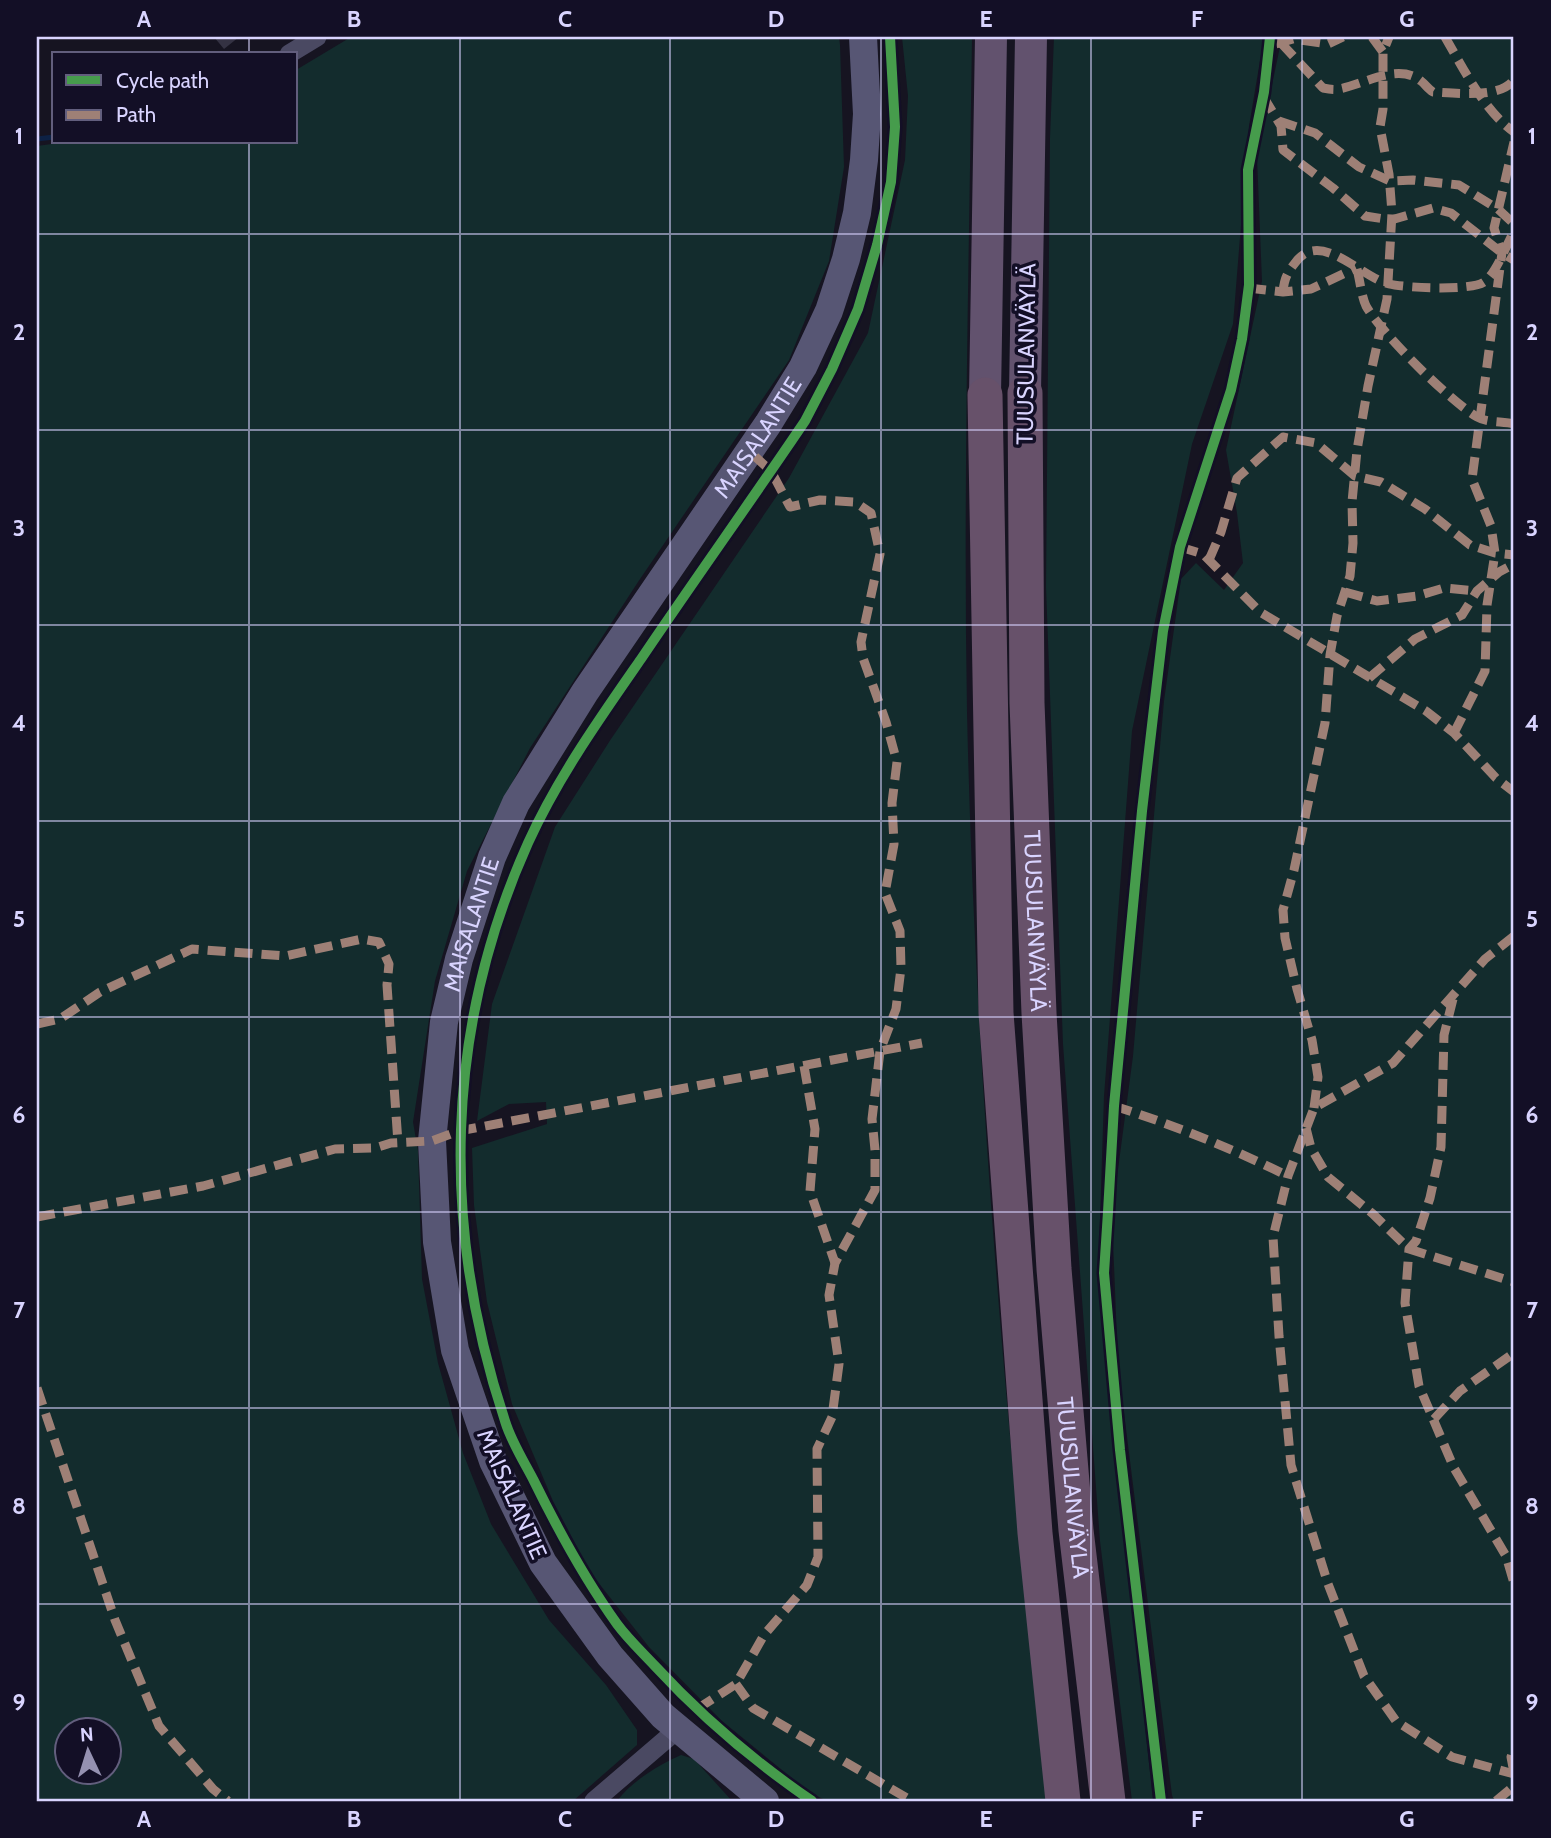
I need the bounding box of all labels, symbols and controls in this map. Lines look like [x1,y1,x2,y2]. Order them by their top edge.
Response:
text: A [137,5,152,33]
text: B [347,5,361,33]
text: C [558,5,572,33]
text: D [768,5,784,33]
text: E [979,5,993,33]
text: F [1191,5,1203,33]
text: G [1399,5,1415,33]
legend [52,52,298,144]
text: Cycle path [116,68,209,93]
text: Path [116,102,156,127]
text: 1 [15,122,23,150]
text: 1 [1528,122,1536,150]
street label: TUUSULANVÄYLÄ [1010,263,1042,445]
text: 2 [13,318,25,346]
text: 2 [1526,318,1538,346]
street label: MAISALANTIE [708,372,808,503]
text: 3 [13,514,25,542]
text: 3 [1526,514,1538,542]
text: 4 [12,709,26,737]
text: 4 [1525,709,1539,737]
street label: TUUSULANVÄYLÄ [1018,829,1053,1012]
street label: MAISALANTIE [438,854,505,994]
text: 5 [13,905,25,933]
text: 5 [1526,905,1538,933]
text: 6 [13,1101,25,1129]
text: 6 [1526,1101,1538,1129]
text: 7 [13,1296,25,1324]
text: 7 [1526,1296,1538,1324]
street label: TUUSULANVÄYLÄ [1051,1396,1096,1580]
street label: MAISALANTIE [471,1425,553,1563]
text: 8 [12,1492,26,1520]
text: 8 [1525,1492,1539,1520]
text: 9 [13,1688,25,1716]
text: 9 [1526,1688,1538,1716]
north arrow [52,1716,122,1786]
text: N [79,1723,94,1746]
text: A [137,1805,152,1833]
text: B [347,1805,361,1833]
text: C [558,1805,572,1833]
text: D [768,1805,784,1833]
text: E [979,1805,993,1833]
text: F [1191,1805,1203,1833]
text: G [1399,1805,1415,1833]

